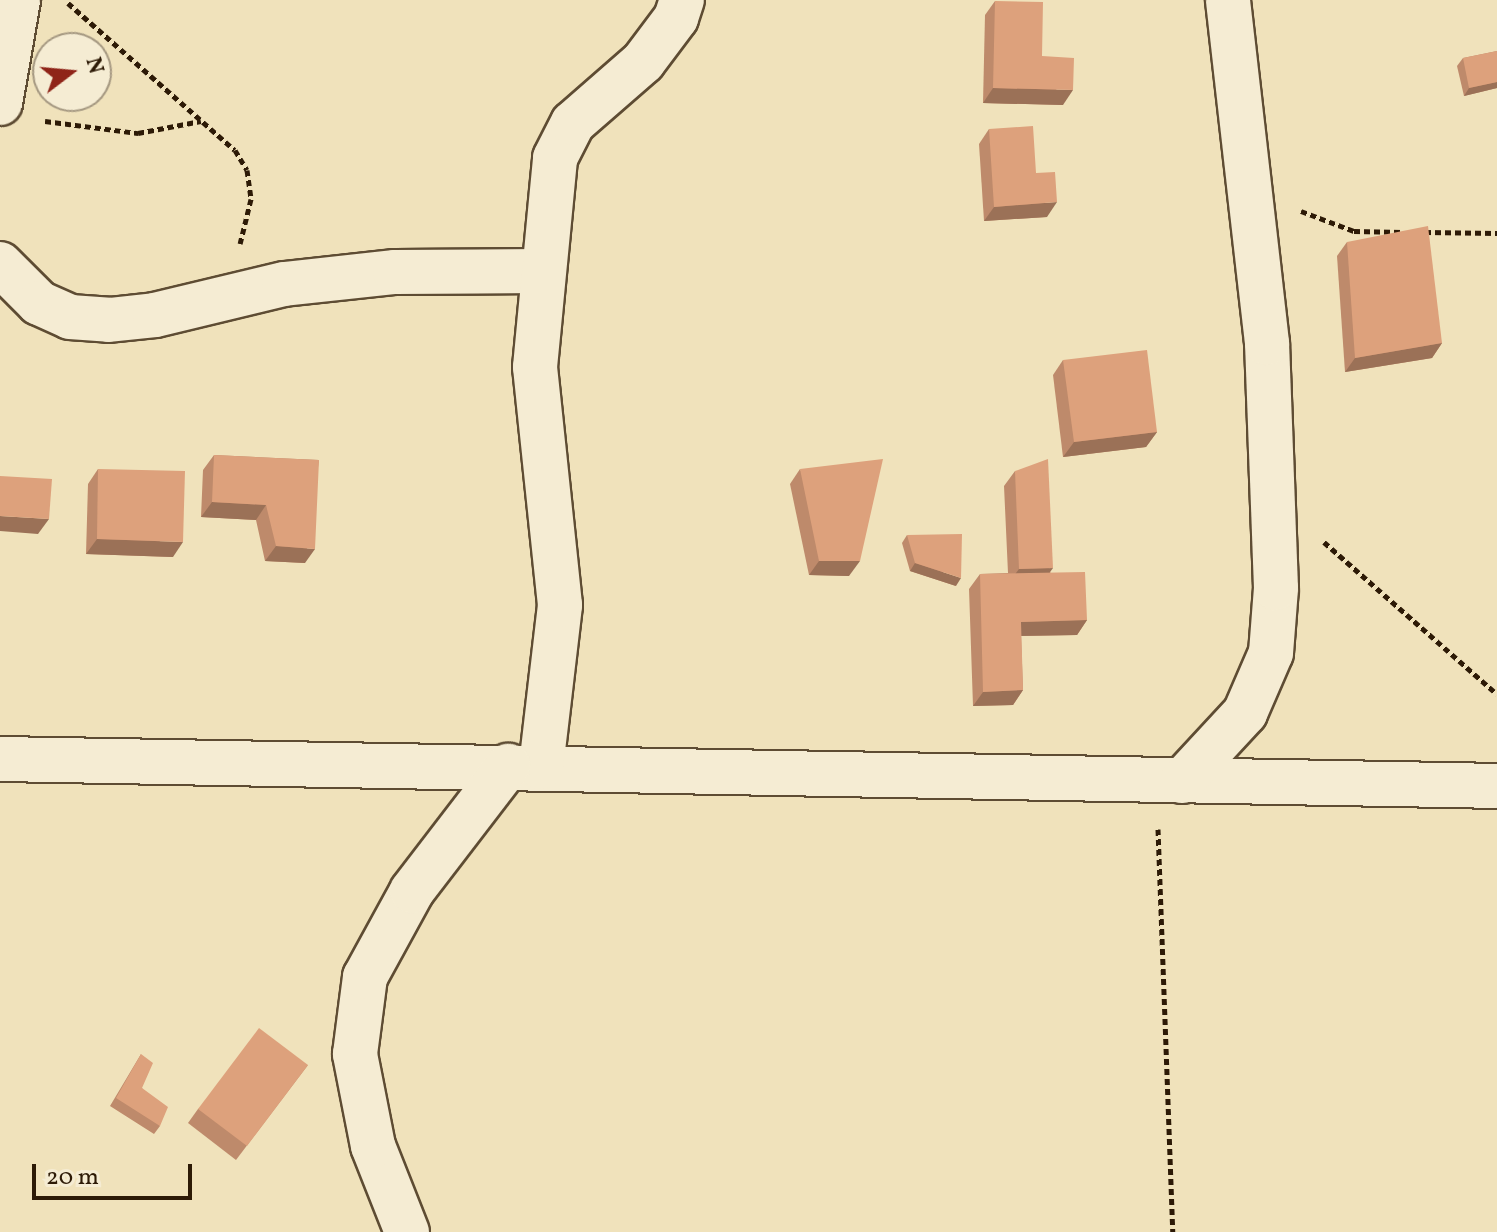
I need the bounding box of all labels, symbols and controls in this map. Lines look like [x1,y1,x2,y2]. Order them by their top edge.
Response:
north arrow [32,32,112,112]
text: N [77,54,111,78]
scale bar [36,1148,196,1198]
text: 20 m [46,1161,99,1195]

